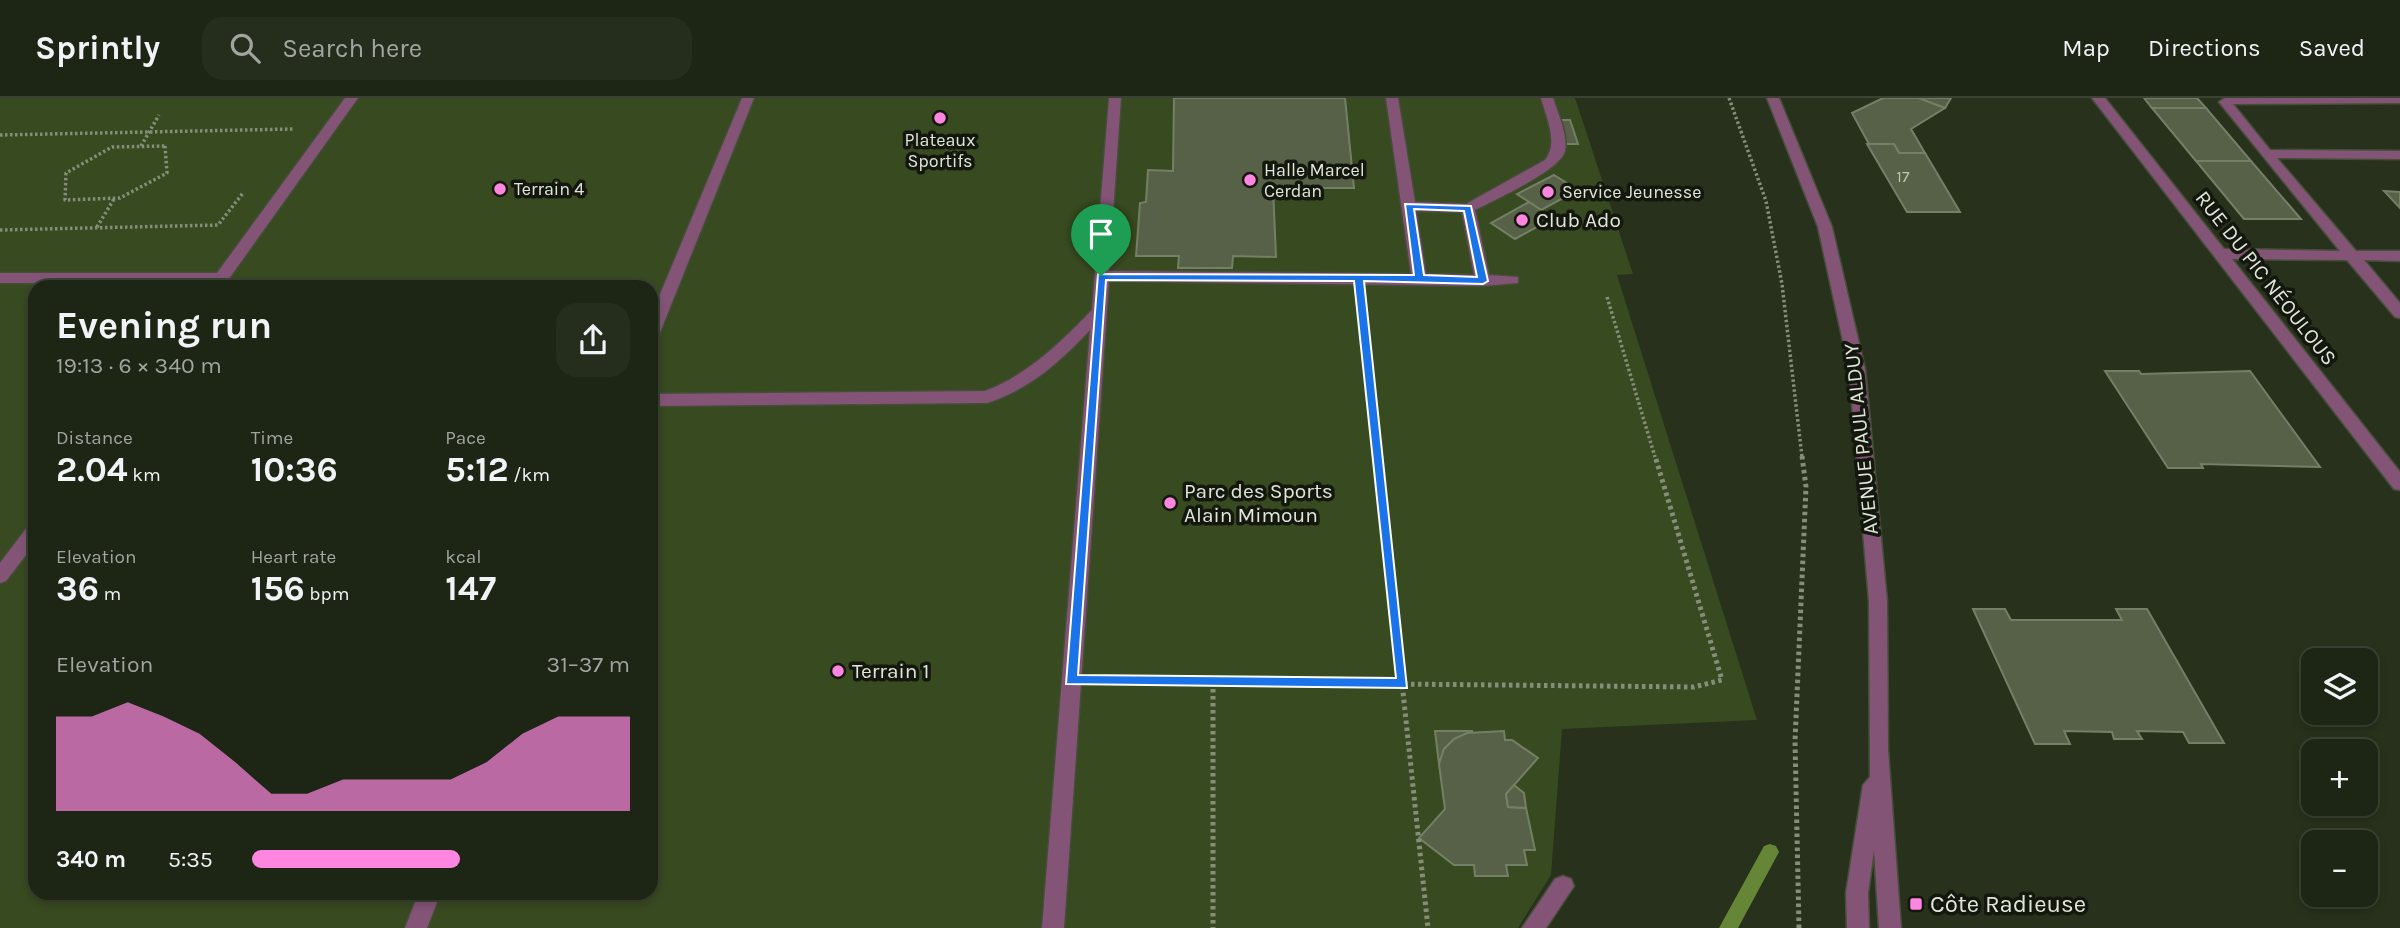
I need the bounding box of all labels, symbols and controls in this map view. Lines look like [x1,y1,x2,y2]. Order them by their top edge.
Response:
search box [202,17,692,80]
text: Sprintly [35,29,160,67]
icon: search [226,29,264,67]
text: Search here [282,33,422,64]
text: Map [2062,34,2110,62]
text: Directions [2148,34,2261,62]
text: Saved [2299,34,2365,62]
marker: Plateaux Sportifs [932,110,948,126]
place label: Plateaux Sportifs [905,129,975,172]
place label: Halle Marcel Cerdan [1264,159,1365,202]
house number: 17 [1897,167,1910,186]
marker: Halle Marcel Cerdan [1242,172,1258,188]
place label: Terrain 4 [514,178,584,200]
marker: Terrain 4 [492,181,508,197]
place label: Service Jeunesse [1562,181,1702,203]
marker: Service Jeunesse [1540,184,1556,200]
street label: RUE DU PIC NÉOULOUS [2191,186,2341,370]
pin [1071,204,1131,276]
place label: Club Ado [1536,208,1621,232]
marker: Club Ado [1514,212,1530,228]
icon: arrive [1082,215,1120,253]
text: Evening run [56,303,272,348]
button: share [556,303,630,377]
street label: AVENUE PAUL ALDUY [1839,342,1883,536]
text: 19:13 · 6 × 340 m [56,352,222,379]
text: Distance [56,427,133,449]
text: Time [251,427,293,449]
text: Pace [445,427,486,449]
text: 2.04 [56,449,128,490]
text: 10:36 [251,449,338,490]
text: 5:12 [445,449,509,490]
text: km [128,464,161,486]
text: /km [509,464,550,486]
place label: Parc des Sports Alain Mimoun [1184,479,1333,527]
marker: Parc des Sports Alain Mimoun [1162,495,1178,511]
text: Elevation [56,546,136,568]
text: Heart rate [251,546,336,568]
text: kcal [445,546,482,568]
text: 36 [56,568,99,609]
text: 156 [251,568,305,609]
text: 147 [445,568,496,609]
text: m [99,583,121,605]
text: bpm [305,583,349,605]
map controls [2301,648,2378,907]
button: layers [2301,648,2378,725]
text: Elevation [56,651,153,678]
text: 31–37 m [547,651,630,678]
place label: Terrain 1 [852,659,929,683]
marker: Terrain 1 [830,663,846,679]
button: + [2301,739,2378,816]
button: − [2301,830,2378,907]
text: 340 m [56,846,126,873]
text: 5:35 [168,846,213,873]
place label: Côte Radieuse [1930,890,2086,918]
marker: Côte Radieuse [1908,896,1924,912]

